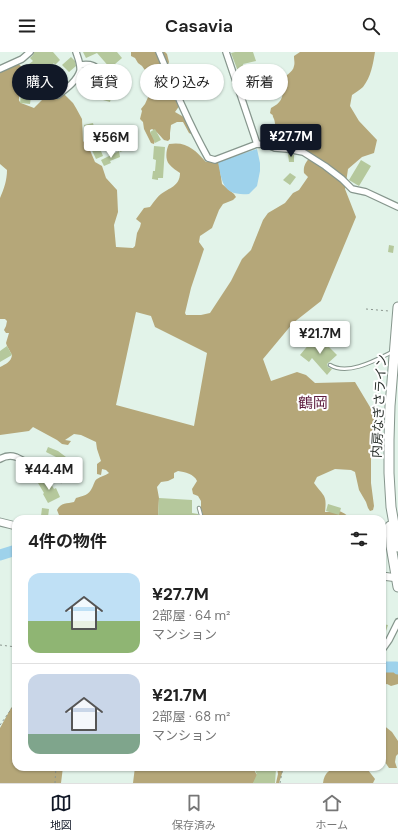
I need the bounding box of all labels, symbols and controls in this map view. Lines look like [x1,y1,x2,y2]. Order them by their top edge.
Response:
text: Casavia [165,14,233,38]
icon: menu [16,15,38,37]
icon: search [360,15,382,37]
chip: 購入 [12,64,68,100]
chip: 賃貸 [76,64,132,100]
chip: 絞り込み [140,64,224,100]
chip: 新着 [232,64,288,100]
pin: ¥27.7M [258,124,324,158]
pin: ¥56M [87,125,135,159]
text: ¥27.7M [269,128,313,145]
text: ¥56M [93,129,129,146]
pin: ¥21.7M [287,321,353,355]
text: ¥21.7M [299,325,341,342]
street label: 内房なぎさライン [368,354,390,458]
district label: 鶴岡 [298,393,328,413]
pin: ¥44.4M [16,457,82,491]
text: ¥44.4M [25,461,73,478]
icon: filters [348,528,370,550]
text: 4件の物件 [28,530,107,552]
text: ¥27.7M [152,583,209,605]
icon: home [60,589,108,637]
text: 2部屋 · 64 m² [152,607,230,624]
text: マンション [152,626,217,643]
text: ¥21.7M [152,684,207,706]
icon: home [60,690,108,738]
text: 2部屋 · 68 m² [152,708,230,725]
text: マンション [152,727,217,744]
tab: 地図 [50,792,72,832]
tab: 保存済み [172,792,216,832]
tab: ホーム [315,792,348,832]

